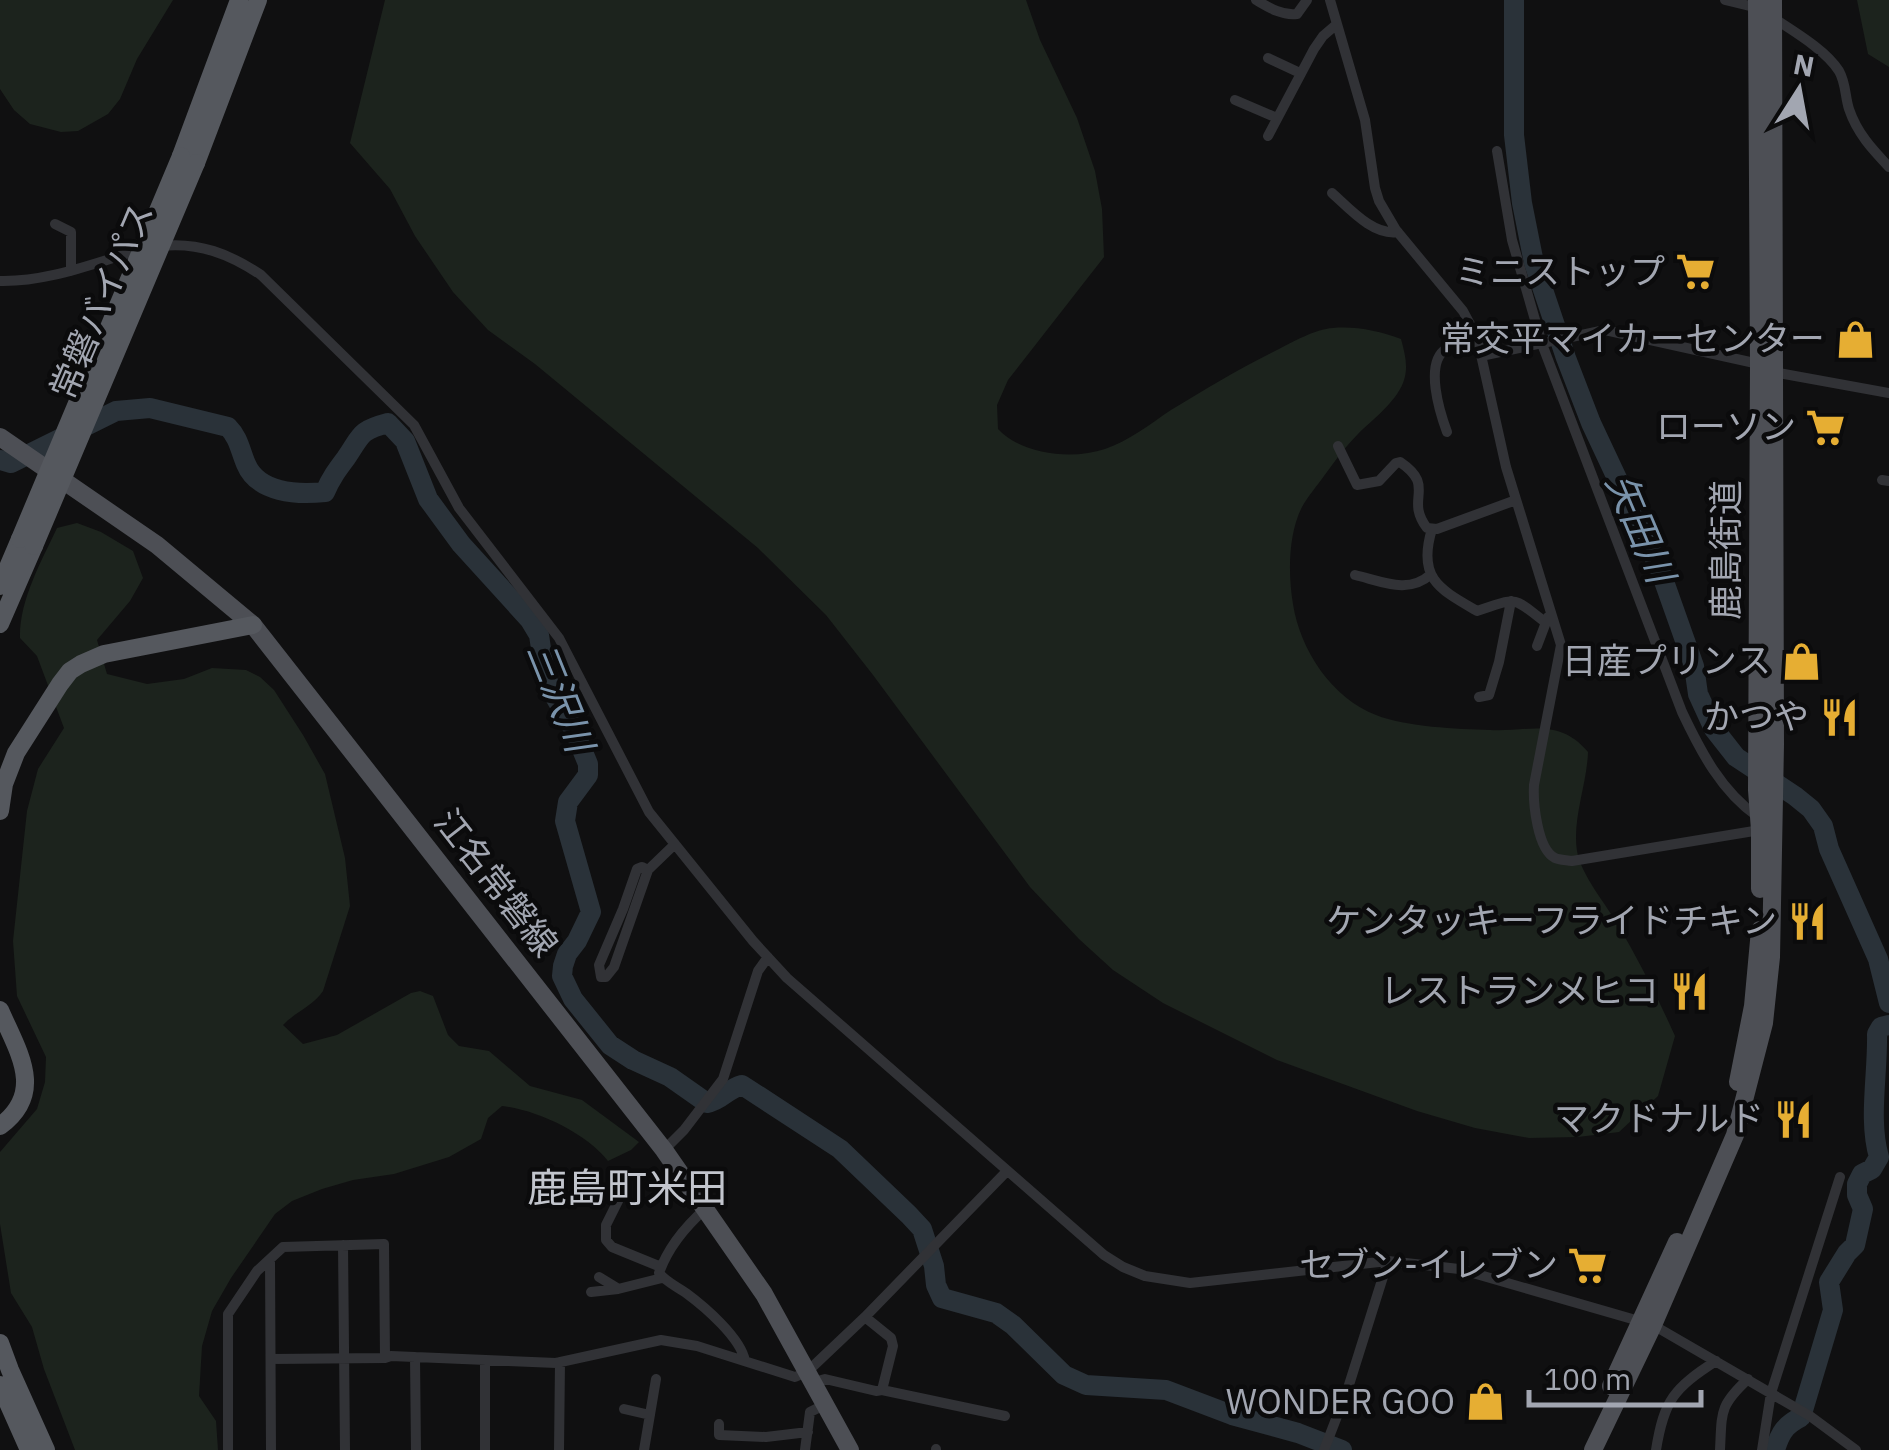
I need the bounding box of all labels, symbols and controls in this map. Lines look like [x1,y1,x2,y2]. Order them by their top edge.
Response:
north arrow [1749,40,1849,140]
text: N [1790,45,1817,85]
street label: 常磐バイパス [39,195,163,406]
place label: ミニストップ [1455,248,1665,294]
supermarket icon: ミニストップ [1674,251,1716,293]
place label: 常交平マイカーセンター [1440,315,1825,361]
shop icon: 常交平マイカーセンター [1834,318,1876,360]
place label: ローソン [1656,403,1796,449]
supermarket icon: ローソン [1805,406,1847,448]
water label: 矢田川 [1597,465,1688,593]
street label: 鹿島街道 [1702,480,1748,620]
water label: 三沢川 [517,634,607,762]
place label: 日産プリンス [1562,637,1771,683]
shop icon: 日産プリンス [1780,640,1822,682]
place label: かつや [1704,693,1809,739]
restaurant icon: かつや [1818,696,1860,738]
street label: 江名常磐線 [425,799,569,966]
place label: ケンタッキーフライドチキン [1326,897,1777,943]
restaurant icon: ケンタッキーフライドチキン [1786,900,1828,942]
place label: レストランメヒコ [1380,967,1659,1013]
restaurant icon: レストランメヒコ [1668,970,1710,1012]
place label: マクドナルド [1554,1095,1764,1141]
restaurant icon: マクドナルド [1773,1098,1815,1140]
district label: 鹿島町米田 [527,1161,727,1213]
place label: セブン-イレブン [1299,1241,1558,1287]
supermarket icon: セブン-イレブン [1567,1244,1609,1286]
scale bar [1529,1345,1702,1407]
text: 100 m [1544,1359,1631,1398]
place label: WONDER GOO [1226,1378,1455,1424]
shop icon: WONDER GOO [1464,1381,1506,1423]

